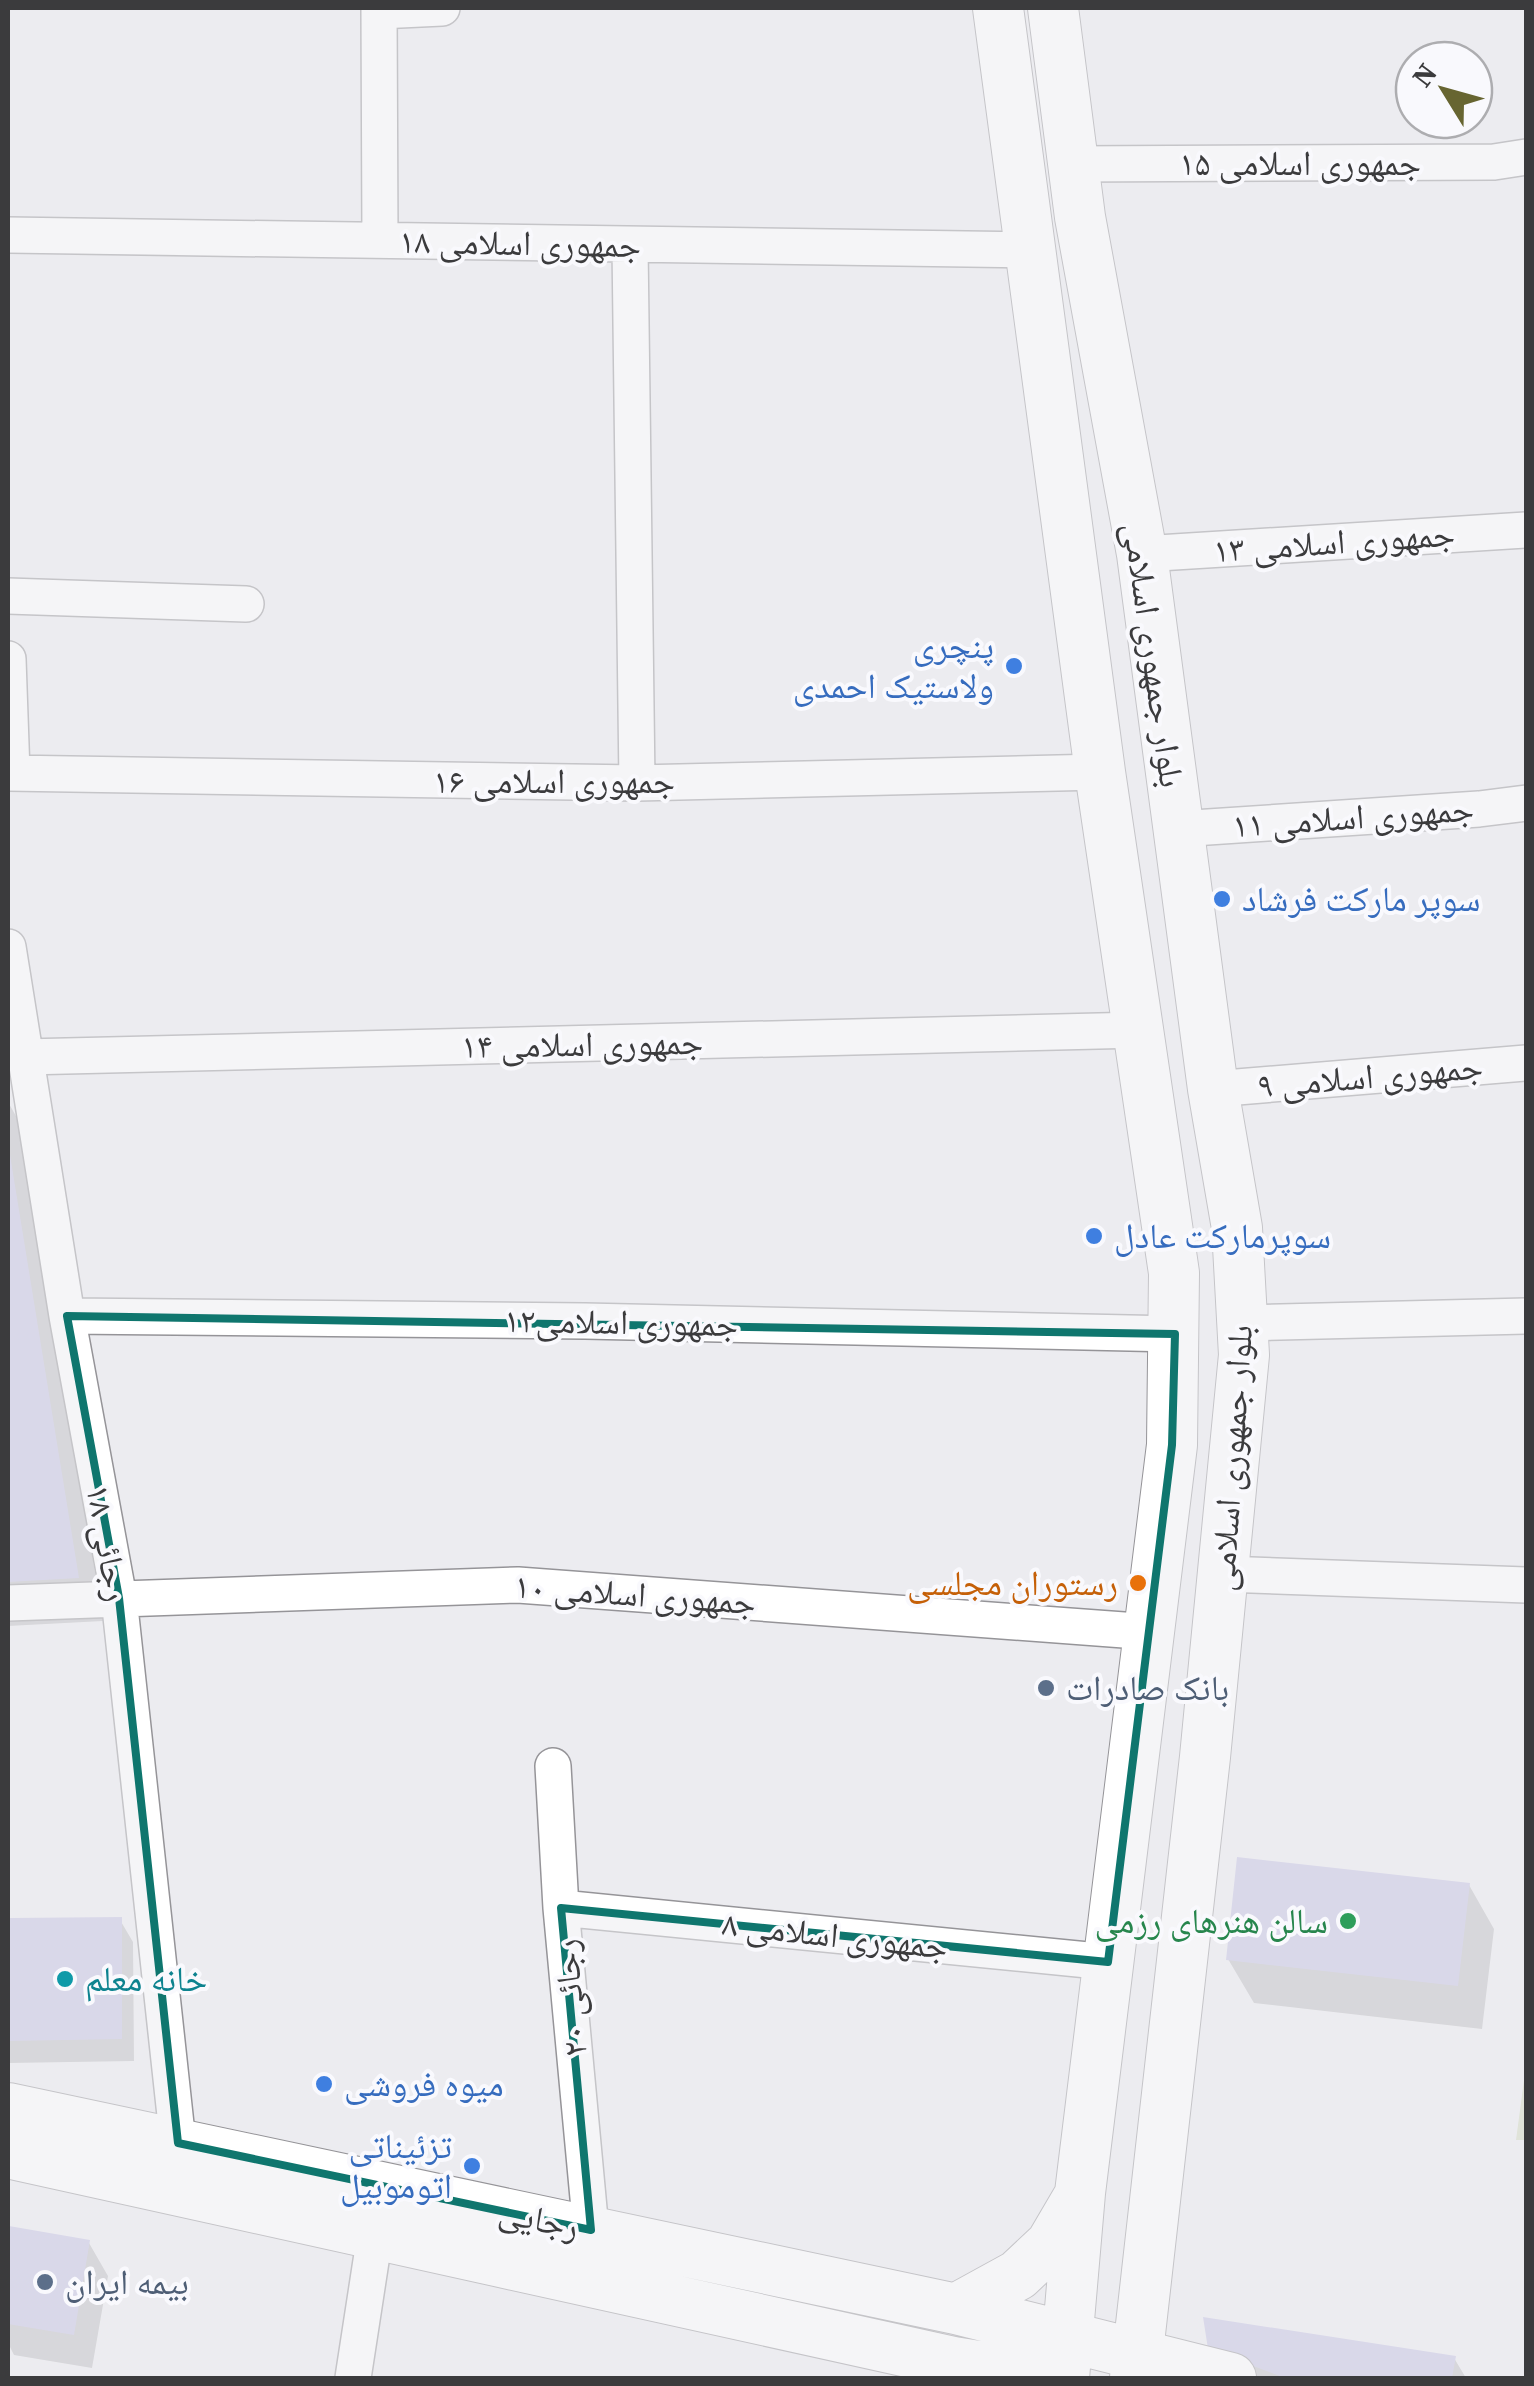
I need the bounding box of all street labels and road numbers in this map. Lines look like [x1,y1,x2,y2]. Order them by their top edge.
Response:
street label: جمهوری اسلامی ۱۵ [1179,139,1421,187]
street label: جمهوری اسلامی ۱۸ [399,217,641,269]
street label: جمهوری اسلامی ۱۳ [1212,510,1456,574]
street label: بلوار جمهوری اسلامی [1112,519,1196,791]
street label: جمهوری اسلامی ۱۶ [433,757,675,805]
street label: جمهوری اسلامی ۱۱ [1231,785,1475,849]
street label: جمهوری اسلامی ۱۴ [461,1018,703,1070]
street label: جمهوری اسلامی ۹ [1255,1042,1485,1110]
street label: جمهوری اسلامی۱۲ [504,1296,738,1348]
street label: بلوار جمهوری اسلامی [1198,1323,1264,1593]
street label: رجائی ۱۸ [74,1481,142,1605]
street label: جمهوری اسلامی ۱۰ [513,1562,757,1626]
street label: جمهوری اسلامی ۸ [720,1899,950,1971]
street label: رجائی ۲۰ [541,1937,599,2059]
street label: رجایی [495,2187,583,2251]

